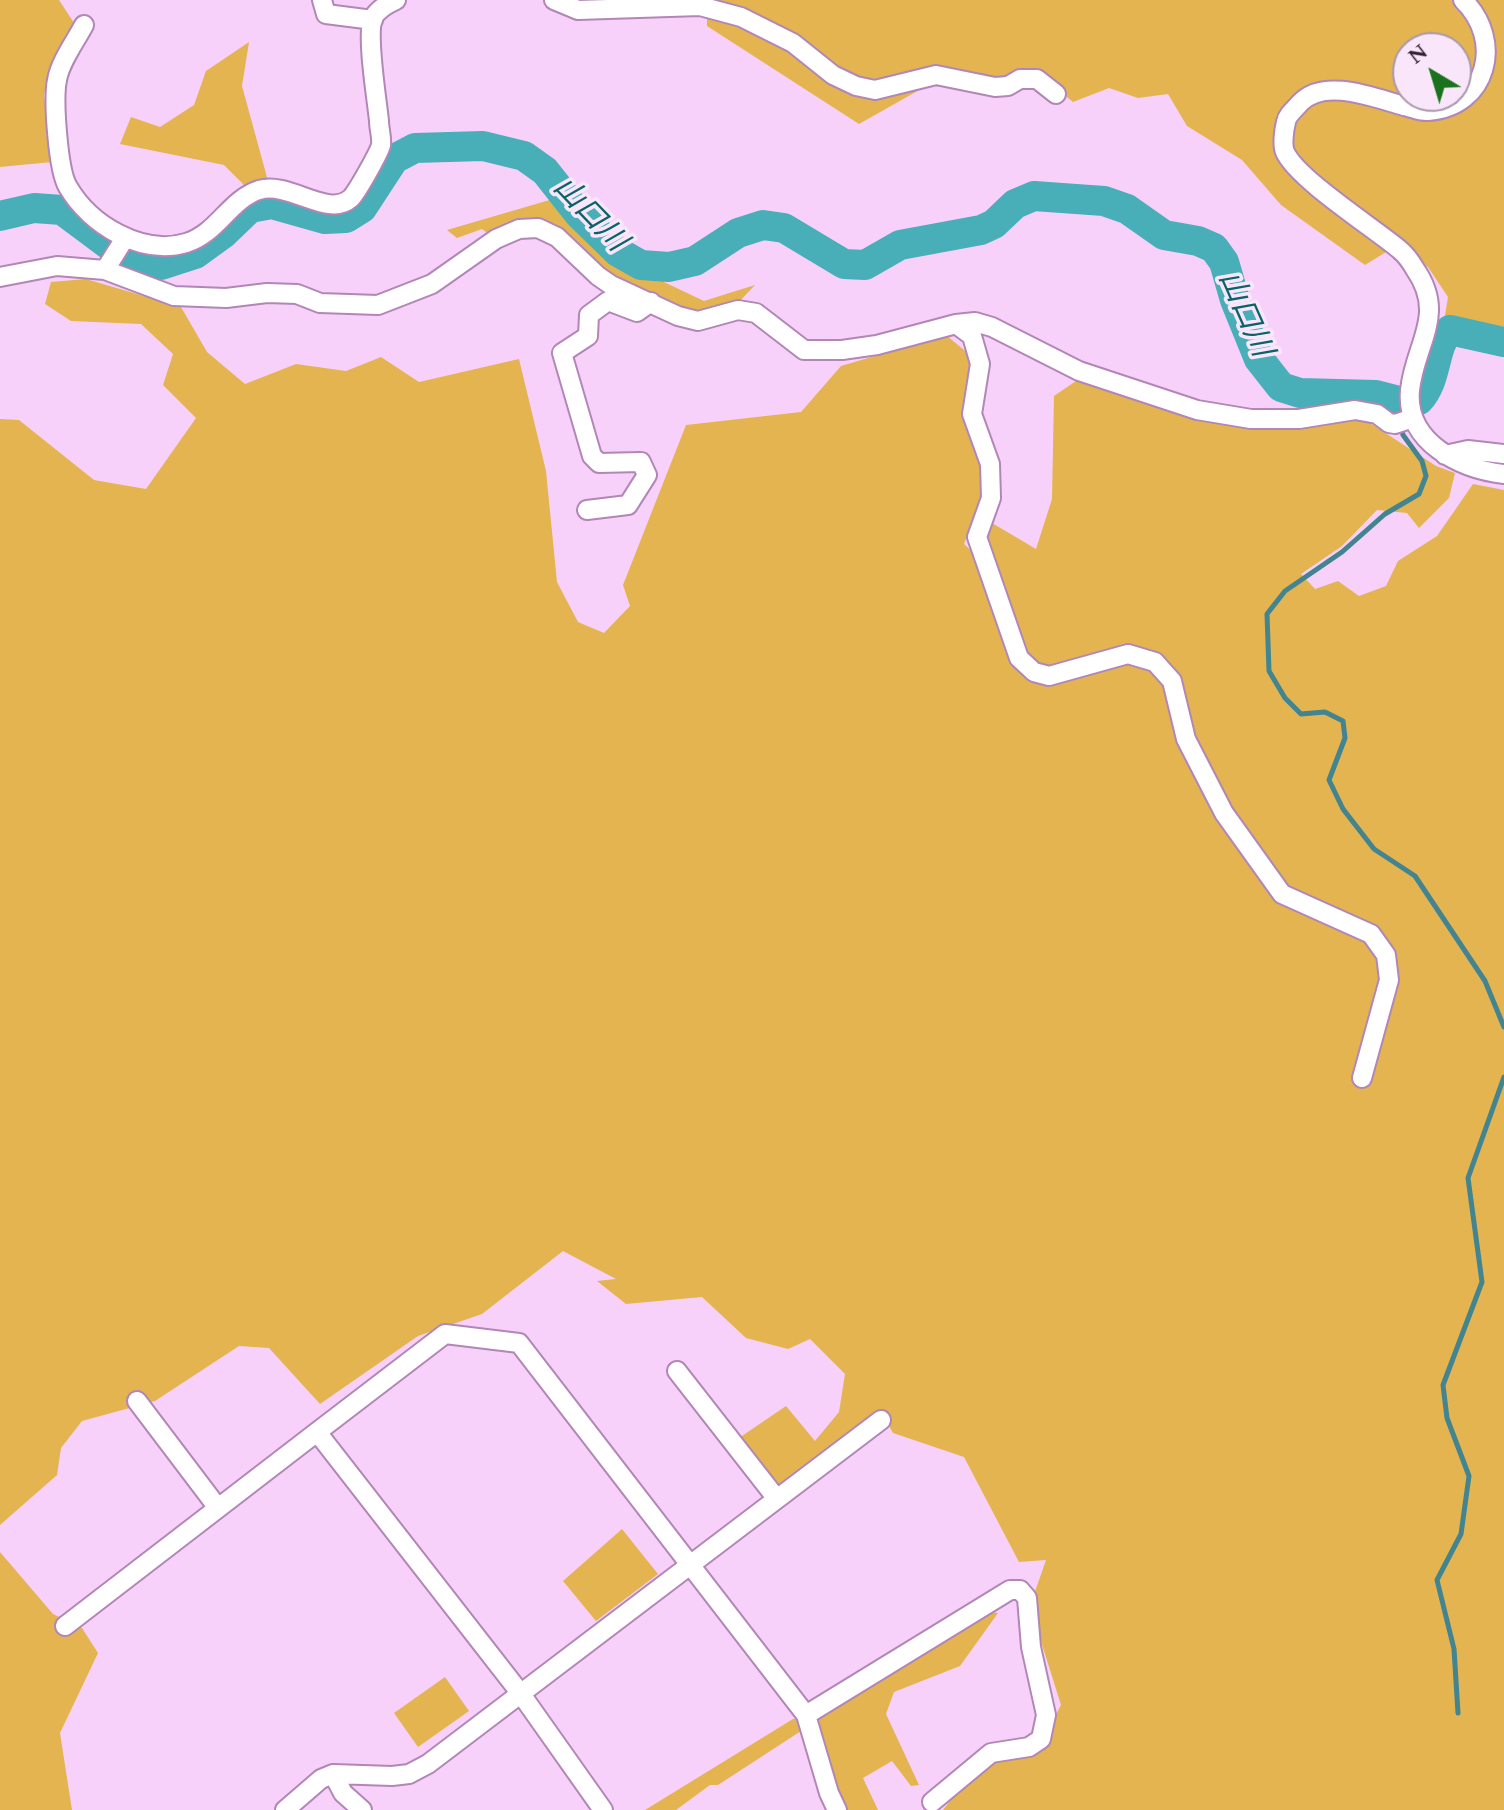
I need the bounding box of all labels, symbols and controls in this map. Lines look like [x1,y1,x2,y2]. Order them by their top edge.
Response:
north arrow [1392,32,1472,112]
text: N [1401,36,1435,73]
water label: 山口川 [544,171,632,261]
water label: 山口川 [1208,267,1278,363]

